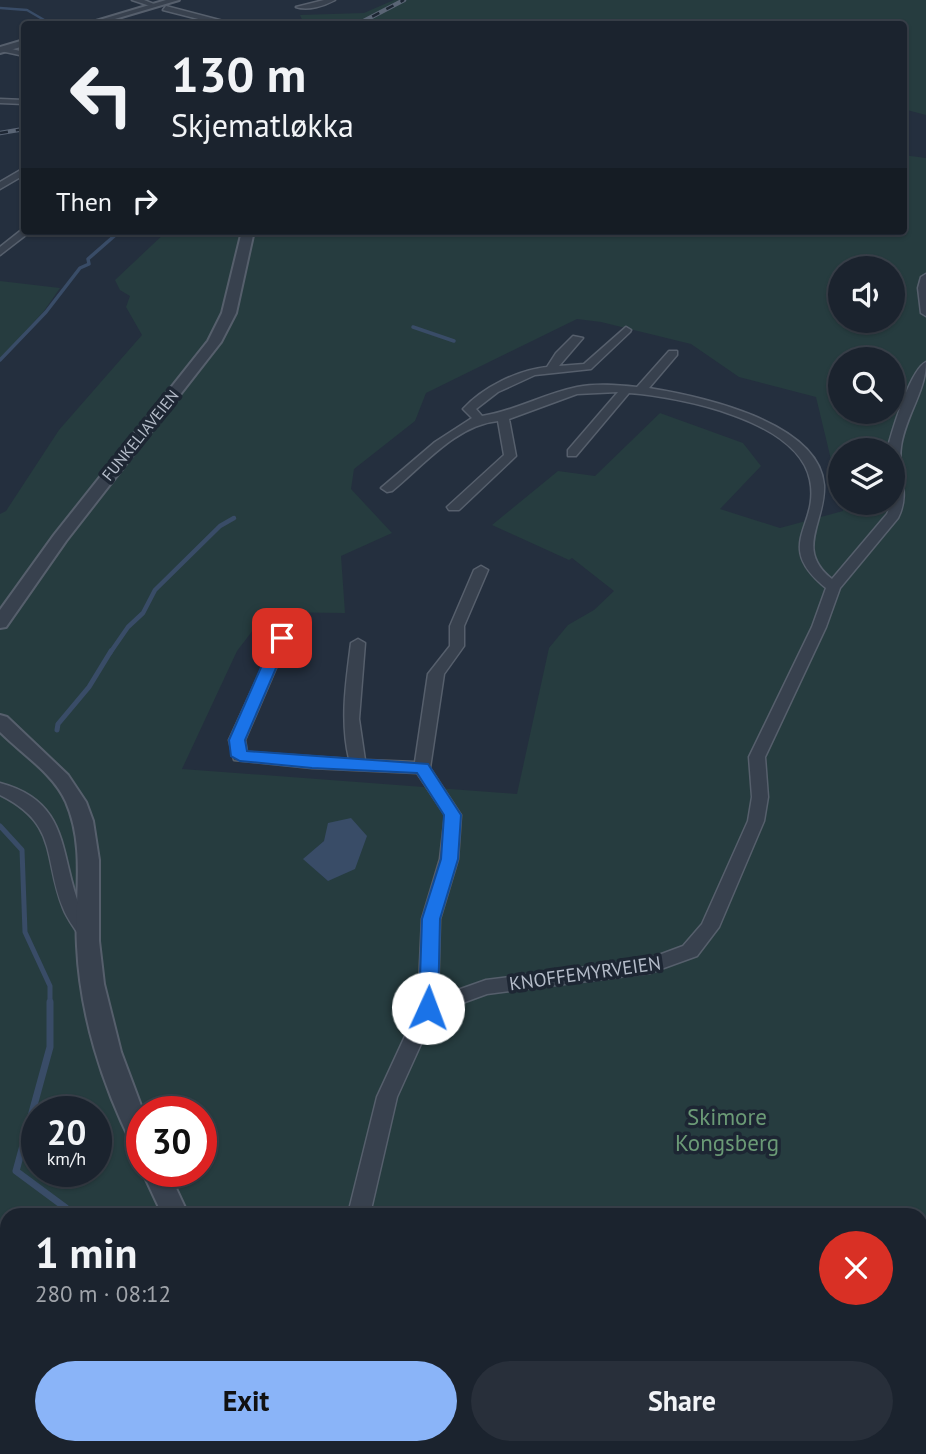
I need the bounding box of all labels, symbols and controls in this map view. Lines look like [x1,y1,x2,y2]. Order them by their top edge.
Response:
text: 130 m [171,42,306,106]
icon: left [56,49,147,140]
text: Skjematløkka [171,104,354,146]
icon: right [126,182,164,220]
text: Then [56,185,112,218]
map controls [828,256,905,515]
button: sound [828,256,905,333]
button: search [828,347,905,424]
street label: FUNKELIAVEIEN [97,386,183,484]
button: layers [828,438,905,515]
pin [252,608,312,668]
icon: arrive [263,619,301,657]
street label: KNOFFEMYRVEIEN [508,950,662,996]
position arrow [391,971,465,1045]
speed limit sign: 30 [126,1096,217,1187]
park label: Skimore Kongsberg [675,1102,779,1157]
text: 20 [47,1109,86,1155]
text: km/h [47,1147,86,1170]
text: 1 min [35,1225,137,1280]
button: close [819,1231,893,1305]
text: 280 m · 08:12 [35,1279,171,1308]
button: Exit [35,1361,457,1441]
button: Share [471,1361,893,1441]

